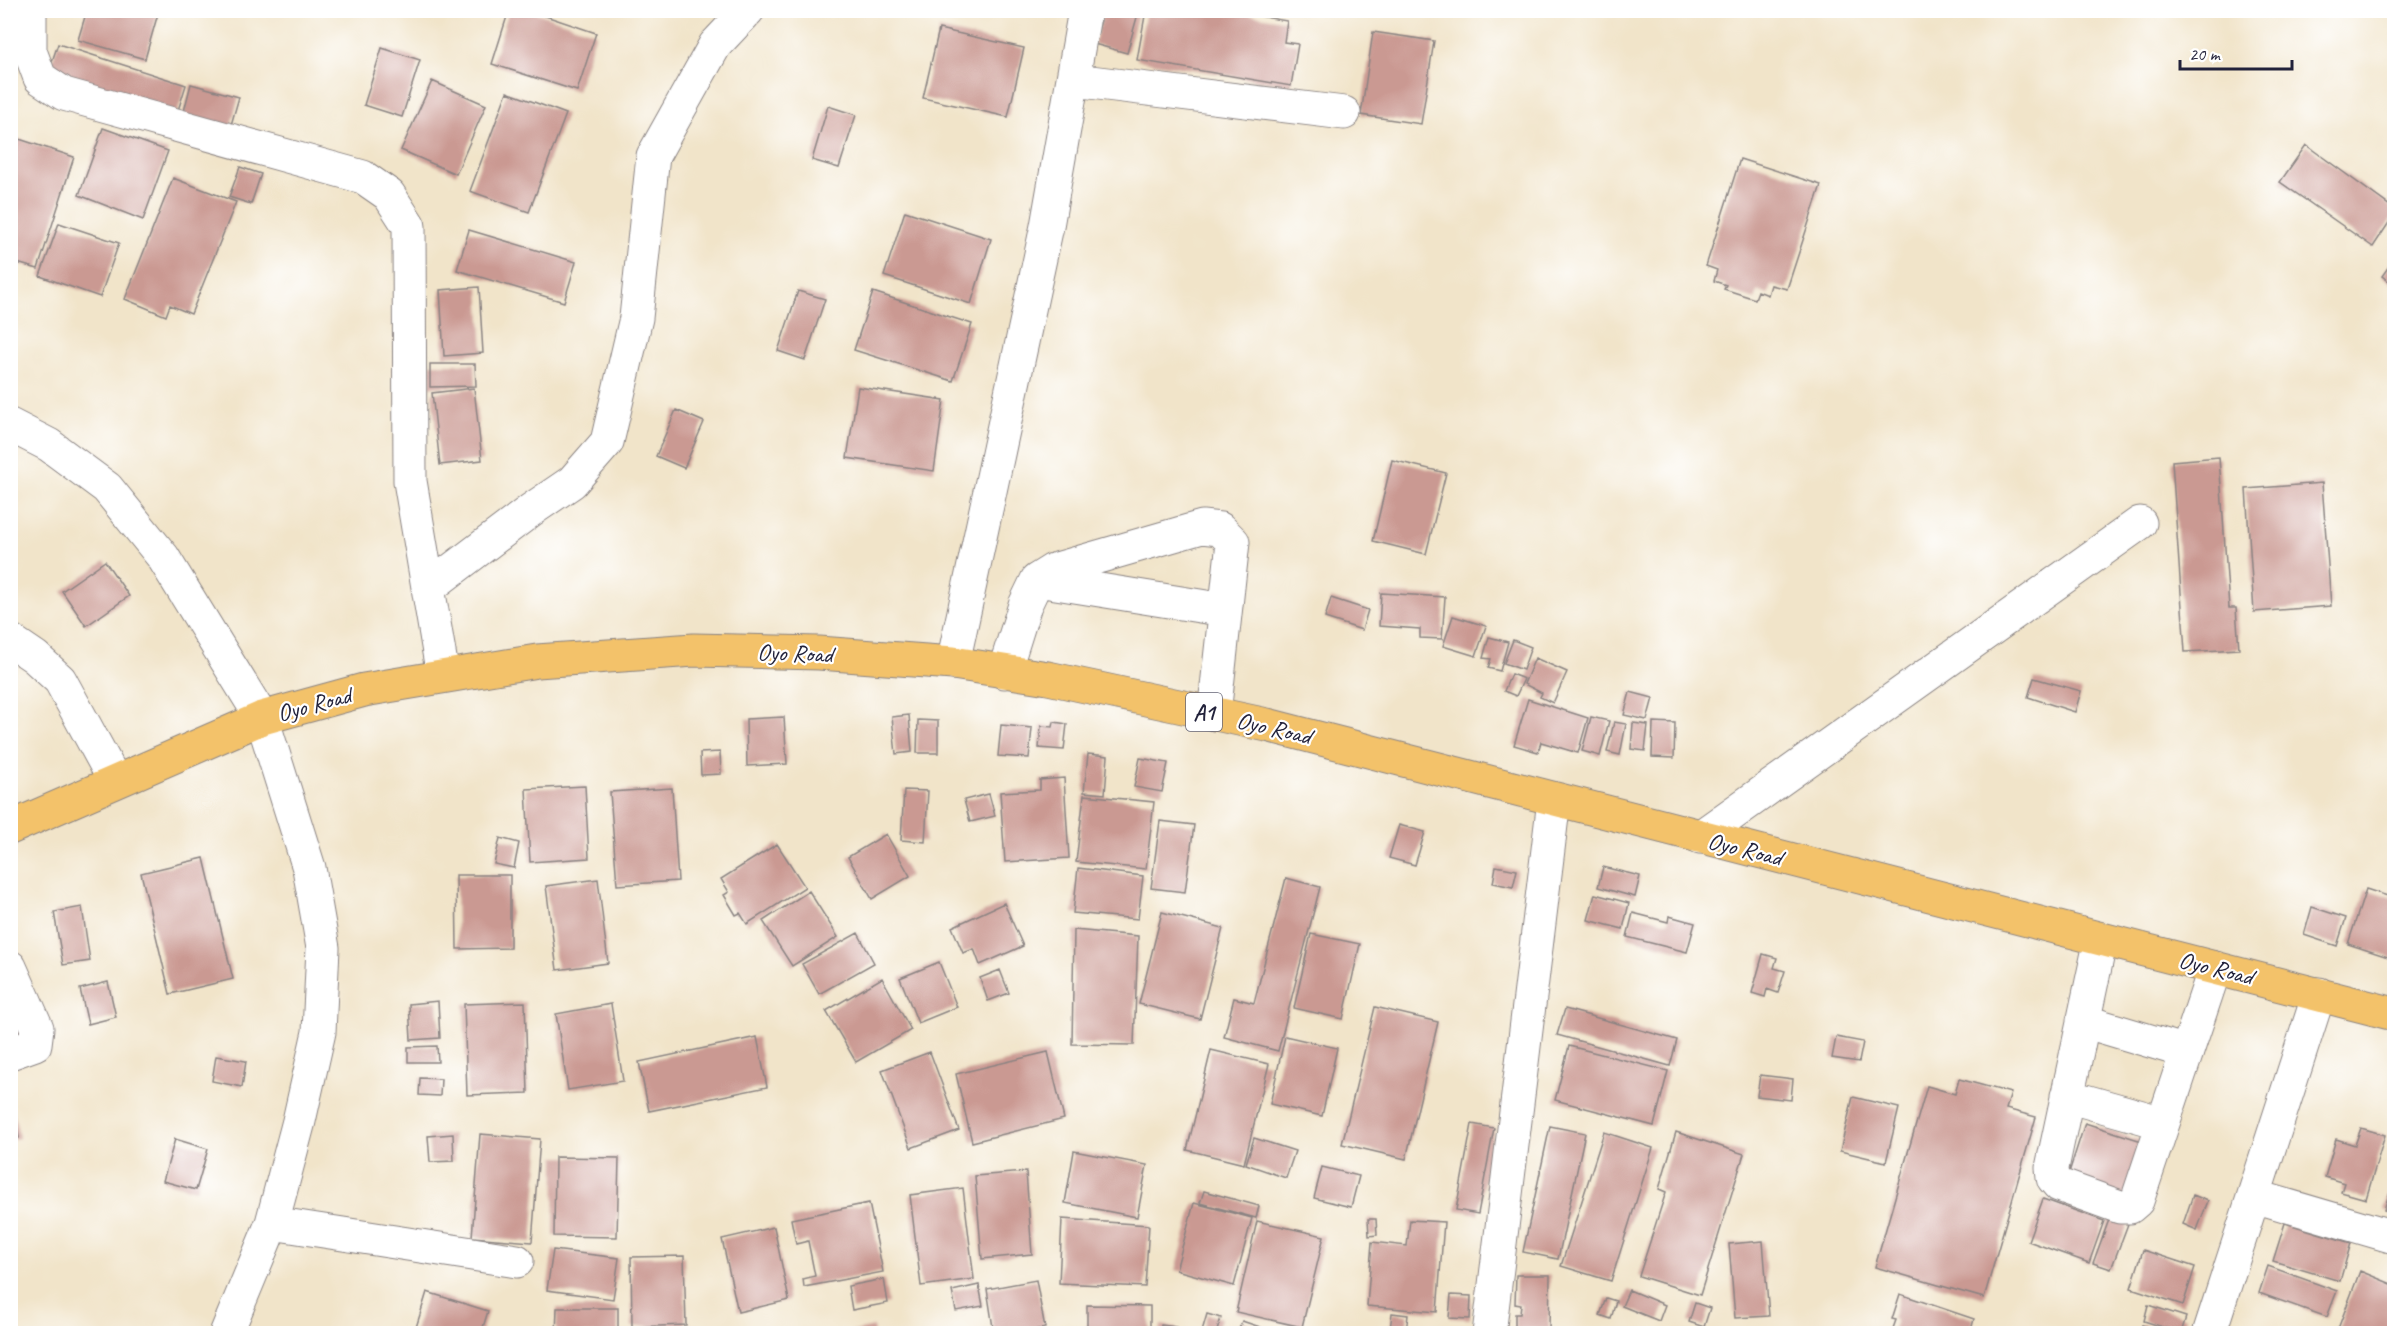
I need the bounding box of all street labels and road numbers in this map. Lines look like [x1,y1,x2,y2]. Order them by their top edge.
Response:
street label: Oyo Road [757,637,837,669]
street label: Oyo Road [274,679,358,728]
road number: A1 [1186,693,1222,731]
street label: Oyo Road [1234,705,1318,752]
street label: Oyo Road [1705,825,1789,874]
street label: Oyo Road [2176,944,2260,993]

